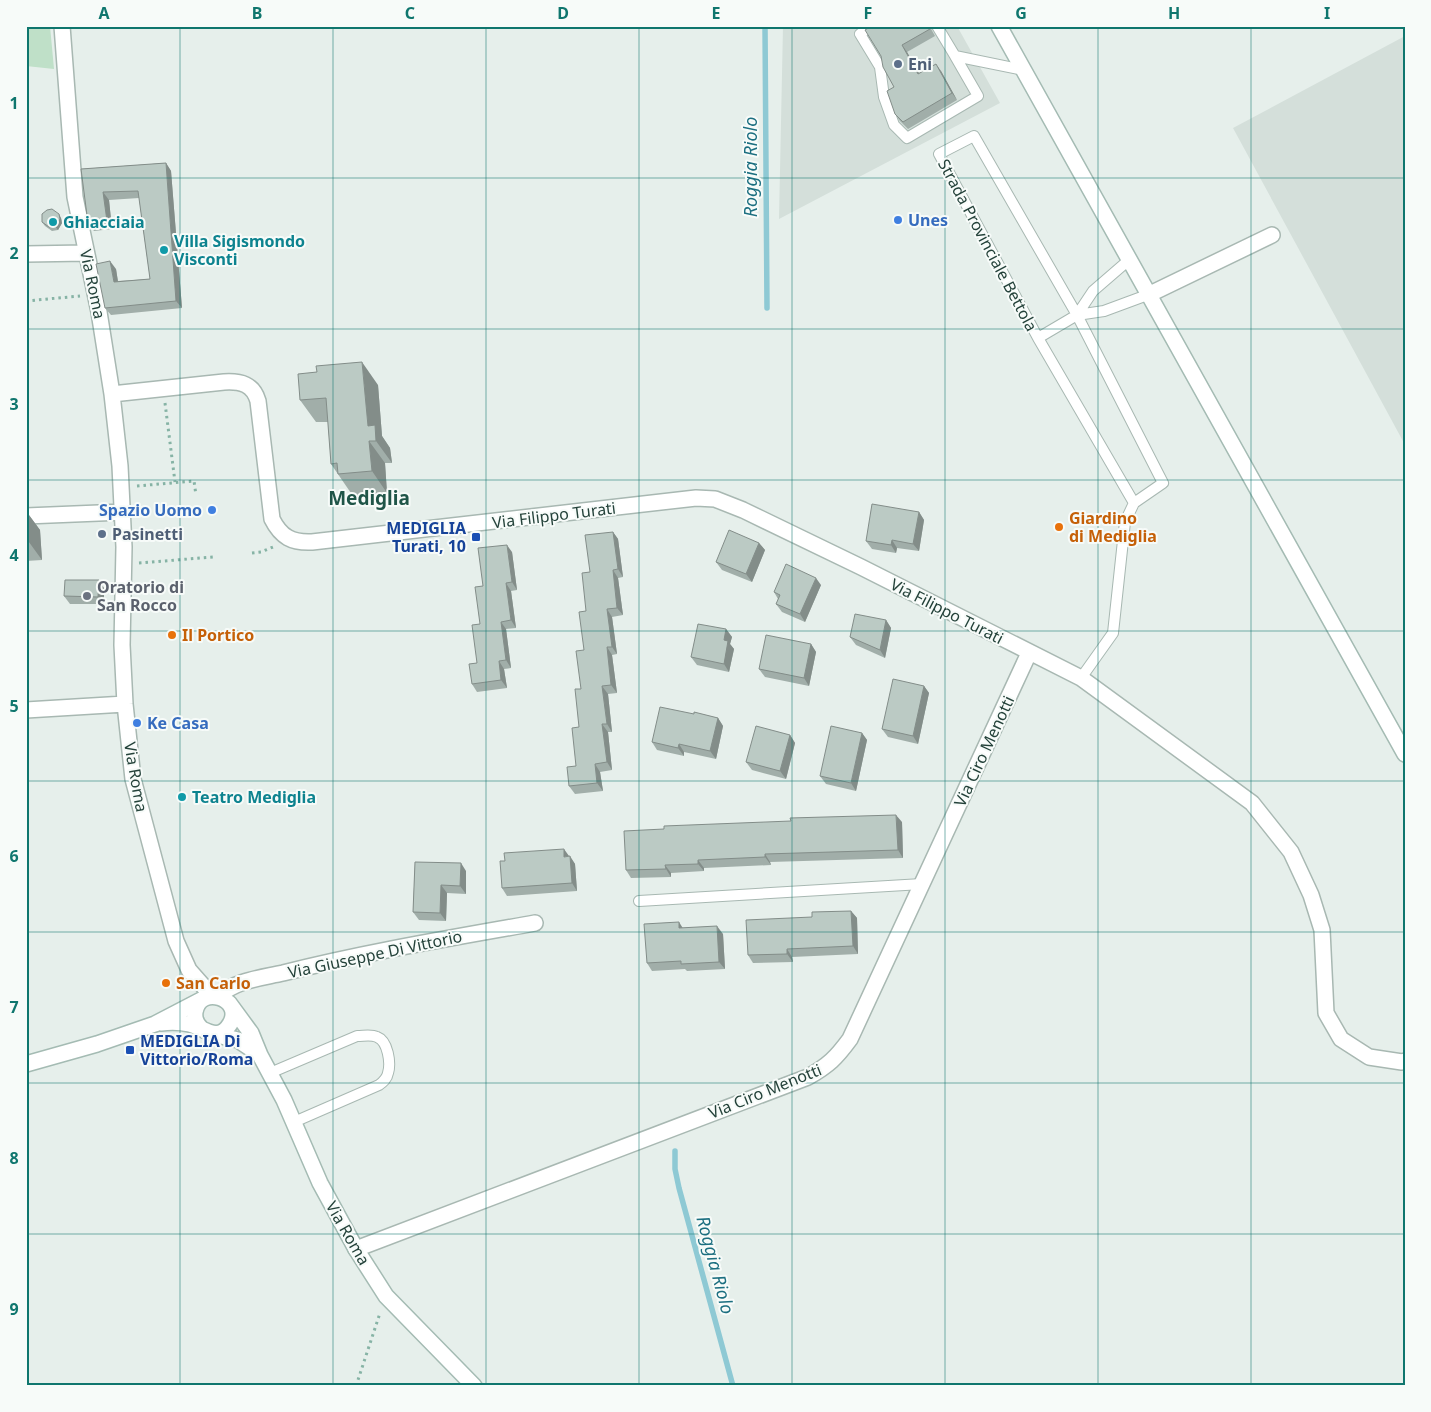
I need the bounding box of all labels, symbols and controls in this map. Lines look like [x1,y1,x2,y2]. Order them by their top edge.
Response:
text: A [98,2,110,24]
text: B [252,2,262,24]
text: C [405,2,415,24]
text: D [557,2,569,24]
text: E [712,2,721,24]
text: F [864,2,872,24]
text: G [1015,2,1027,24]
text: H [1168,2,1180,24]
text: I [1324,2,1330,24]
place label: Eni [908,53,932,75]
marker: Eni [892,58,904,70]
text: 1 [9,92,19,114]
water label: Roggia Riolo [738,117,762,217]
street label: Strada Provinciale Bettola [933,155,1043,335]
place label: Unes [908,209,948,231]
place label: Ghiacciaia [63,211,145,233]
marker: Unes [892,214,904,226]
marker: Ghiacciaia [47,216,59,228]
place label: Villa Sigismondo Visconti [174,230,305,270]
text: 2 [9,242,19,264]
marker: Villa Sigismondo Visconti [158,244,170,256]
street label: Via Roma [75,247,111,321]
text: 3 [9,393,19,415]
district label: Mediglia [328,485,410,511]
street label: Via Filippo Turati [491,497,617,533]
place label: Spazio Uomo [99,499,202,521]
marker: Spazio Uomo [206,504,218,516]
place label: Giardino di Mediglia [1069,507,1157,547]
place label: MEDIGLIA Turati, 10 [386,517,467,557]
marker: Giardino di Mediglia [1053,521,1065,533]
place label: Pasinetti [112,523,183,545]
marker: Pasinetti [96,528,108,540]
marker: MEDIGLIA Turati, 10 [470,531,482,543]
text: 4 [9,544,19,566]
street label: Via Filippo Turati [887,573,1007,649]
place label: Oratorio di San Rocco [97,576,184,616]
marker: Oratorio di San Rocco [81,590,93,602]
place label: Il Portico [182,624,254,646]
marker: Il Portico [166,629,178,641]
street label: Via Ciro Menotti [949,692,1019,810]
text: 5 [9,695,19,717]
place label: Ke Casa [147,712,209,734]
marker: Ke Casa [131,717,143,729]
street label: Via Roma [119,740,153,814]
place label: Teatro Mediglia [192,786,316,808]
marker: Teatro Mediglia [176,791,188,803]
text: 6 [9,845,19,867]
street label: Via Giuseppe Di Vittorio [286,925,464,983]
place label: San Carlo [176,972,251,994]
marker: San Carlo [160,977,172,989]
text: 7 [9,996,19,1018]
place label: MEDIGLIA Di Vittorio/Roma [140,1030,253,1070]
marker: MEDIGLIA Di Vittorio/Roma [124,1044,136,1056]
street label: Via Ciro Menotti [705,1058,825,1124]
text: 8 [9,1147,19,1169]
street label: Via Roma [321,1197,375,1269]
water label: Roggia Riolo [691,1213,741,1316]
text: 9 [9,1298,19,1320]

